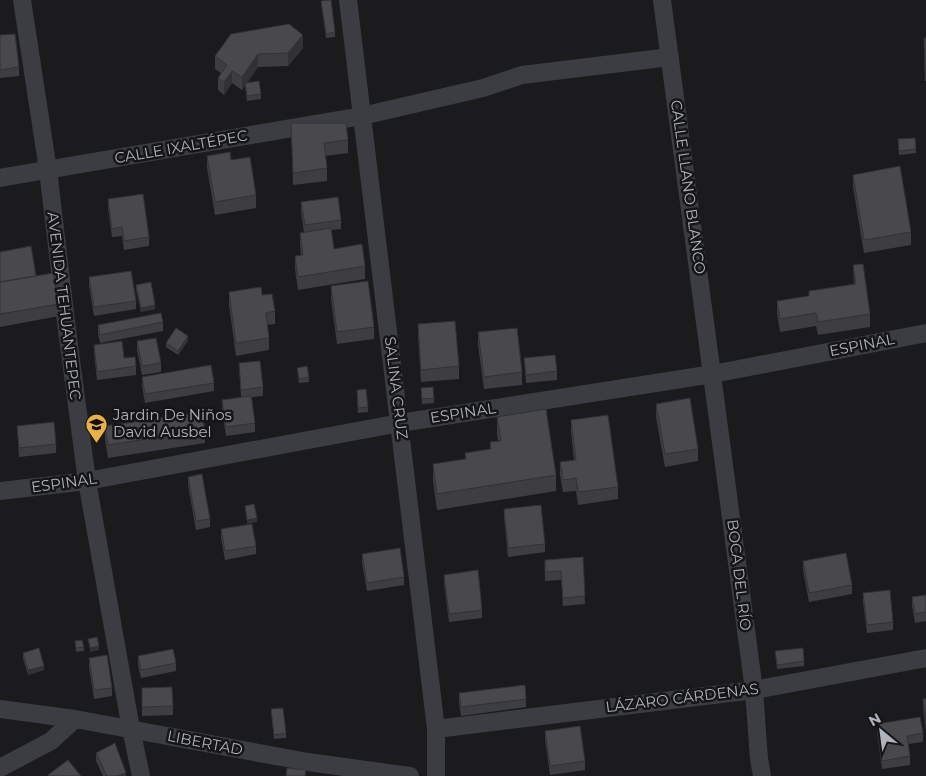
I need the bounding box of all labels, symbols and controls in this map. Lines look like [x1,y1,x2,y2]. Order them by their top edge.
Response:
street label: CALLE LLANO BLANCO [667,99,710,275]
street label: CALLE IXALTÉPEC [113,125,249,168]
street label: AVENIDA TEHUANTEPEC [44,211,86,401]
street label: ESPINAL [828,329,896,360]
street label: SALINA CRUZ [381,335,412,441]
street label: ESPINAL [429,398,497,427]
place label: Jardin De Niños David Ausbel [112,405,232,441]
school or university icon: Jardin De Niños David Ausbel [85,412,109,443]
street label: ESPINAL [30,468,98,497]
street label: BOCA DEL RÍO [723,518,756,632]
street label: LÁZARO CÁRDENAS [604,679,760,716]
north arrow [856,706,906,756]
text: N [865,709,884,730]
street label: LIBERTAD [166,726,245,759]

